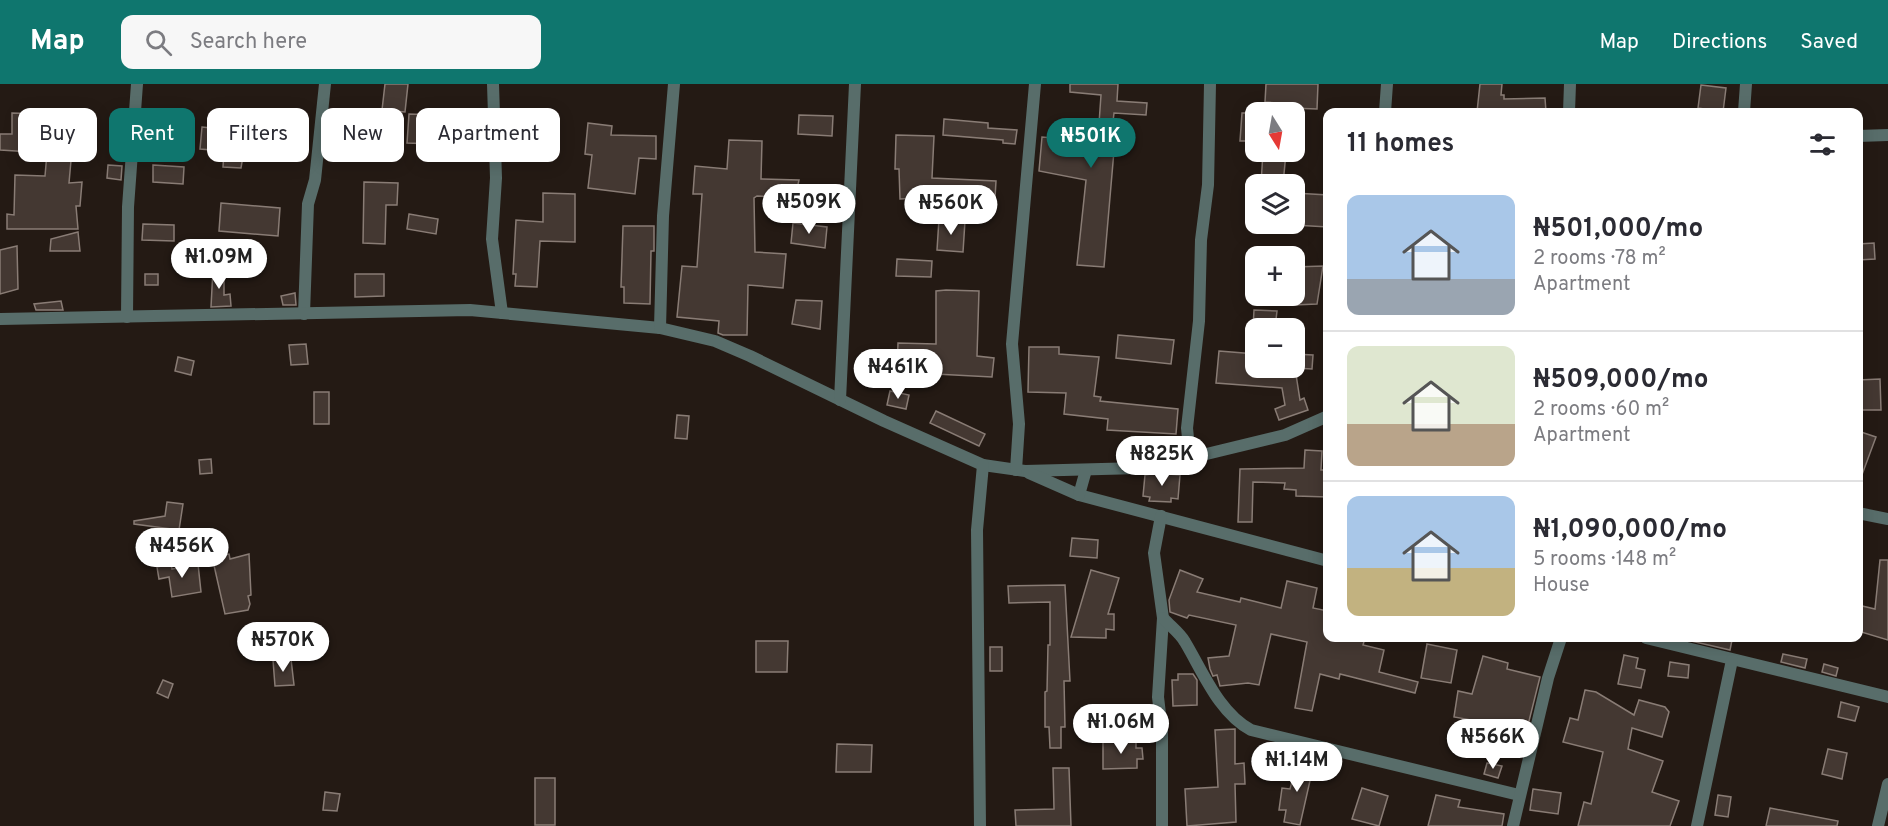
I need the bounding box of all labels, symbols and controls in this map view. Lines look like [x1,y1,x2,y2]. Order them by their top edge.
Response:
search box [121,15,541,69]
text: Map [30,24,85,60]
icon: search [142,26,175,59]
text: Search here [190,29,307,56]
text: Map [1599,29,1639,56]
text: Directions [1672,29,1767,56]
text: Saved [1800,29,1858,56]
north arrow [1245,102,1305,162]
map controls [1245,102,1305,378]
chip: Buy [18,108,97,162]
chip: Rent [109,108,195,162]
chip: Filters [207,108,309,162]
chip: New [321,108,404,162]
chip: Apartment [416,108,560,162]
pin: ₦501K [1049,118,1133,169]
text: ₦501K [1061,124,1121,150]
text: 11 homes [1347,128,1454,161]
icon: filters [1806,128,1839,161]
button: layers [1245,174,1305,234]
pin: ₦509K [767,184,851,235]
pin: ₦560K [909,185,993,236]
text: ₦509K [776,190,842,216]
text: ₦560K [918,191,984,217]
text: ₦501,000/mo [1533,213,1703,246]
icon: home [1395,219,1467,291]
pin: ₦1.09M [170,239,268,290]
text: ₦1.09M [185,245,253,271]
button: + [1245,246,1305,306]
text: 2 rooms · 78 m² [1533,246,1666,272]
text: Apartment [1533,272,1631,298]
button: − [1245,318,1305,378]
pin: ₦461K [856,349,940,400]
text: ₦461K [868,355,928,381]
text: ₦509,000/mo [1533,364,1709,397]
icon: home [1395,370,1467,442]
text: 2 rooms · 60 m² [1533,397,1669,423]
text: Apartment [1533,423,1631,449]
pin: ₦825K [1120,436,1204,487]
text: ₦825K [1130,442,1194,468]
text: ₦1,090,000/mo [1533,514,1727,547]
icon: home [1395,520,1467,592]
pin: ₦456K [140,528,224,579]
text: ₦456K [150,534,214,560]
text: 5 rooms · 148 m² [1533,547,1676,573]
text: House [1533,573,1589,599]
pin: ₦570K [241,622,325,673]
text: ₦570K [251,628,315,654]
pin: ₦1.06M [1072,704,1170,755]
text: ₦1.06M [1087,710,1155,736]
pin: ₦566K [1451,719,1535,770]
text: ₦566K [1461,725,1525,751]
pin: ₦1.14M [1248,742,1346,793]
text: ₦1.14M [1265,748,1329,774]

